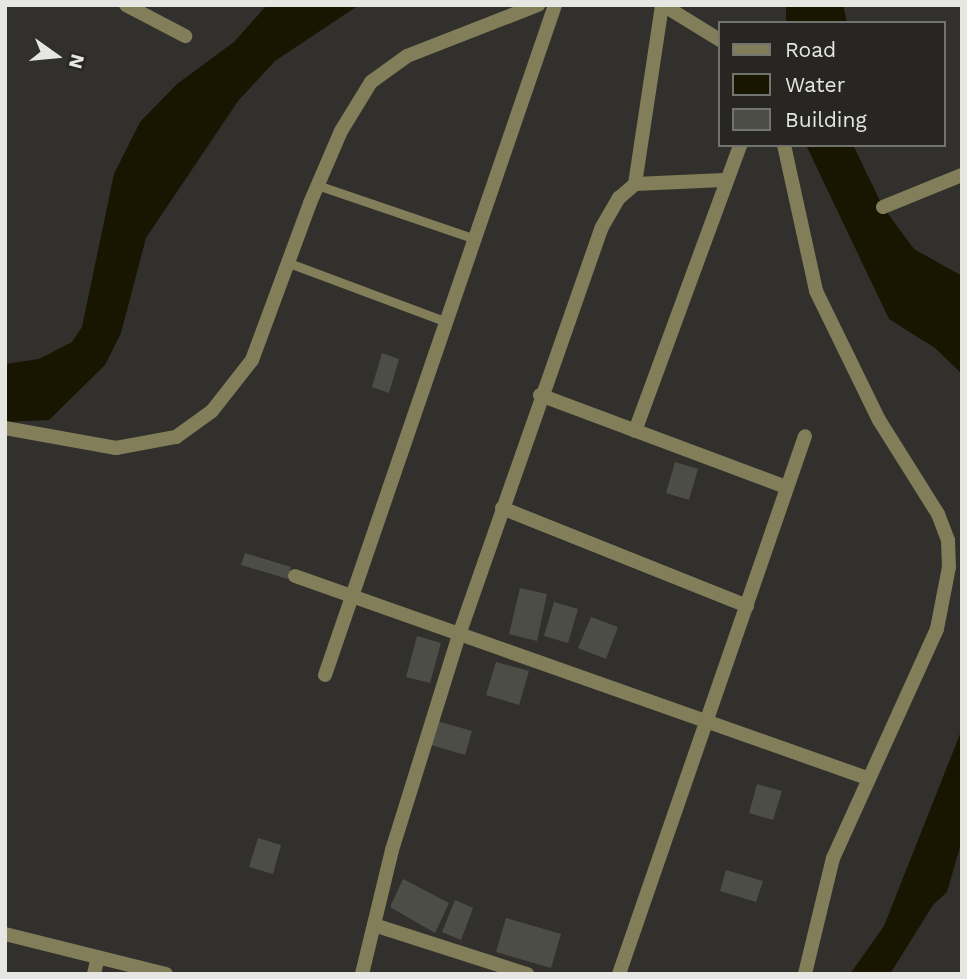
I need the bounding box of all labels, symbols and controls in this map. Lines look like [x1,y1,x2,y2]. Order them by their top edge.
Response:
north arrow [21,21,91,91]
legend [718,21,946,147]
text: Road [785,37,836,62]
text: N [64,52,90,71]
text: Water [785,72,845,97]
text: Building [785,107,867,132]

